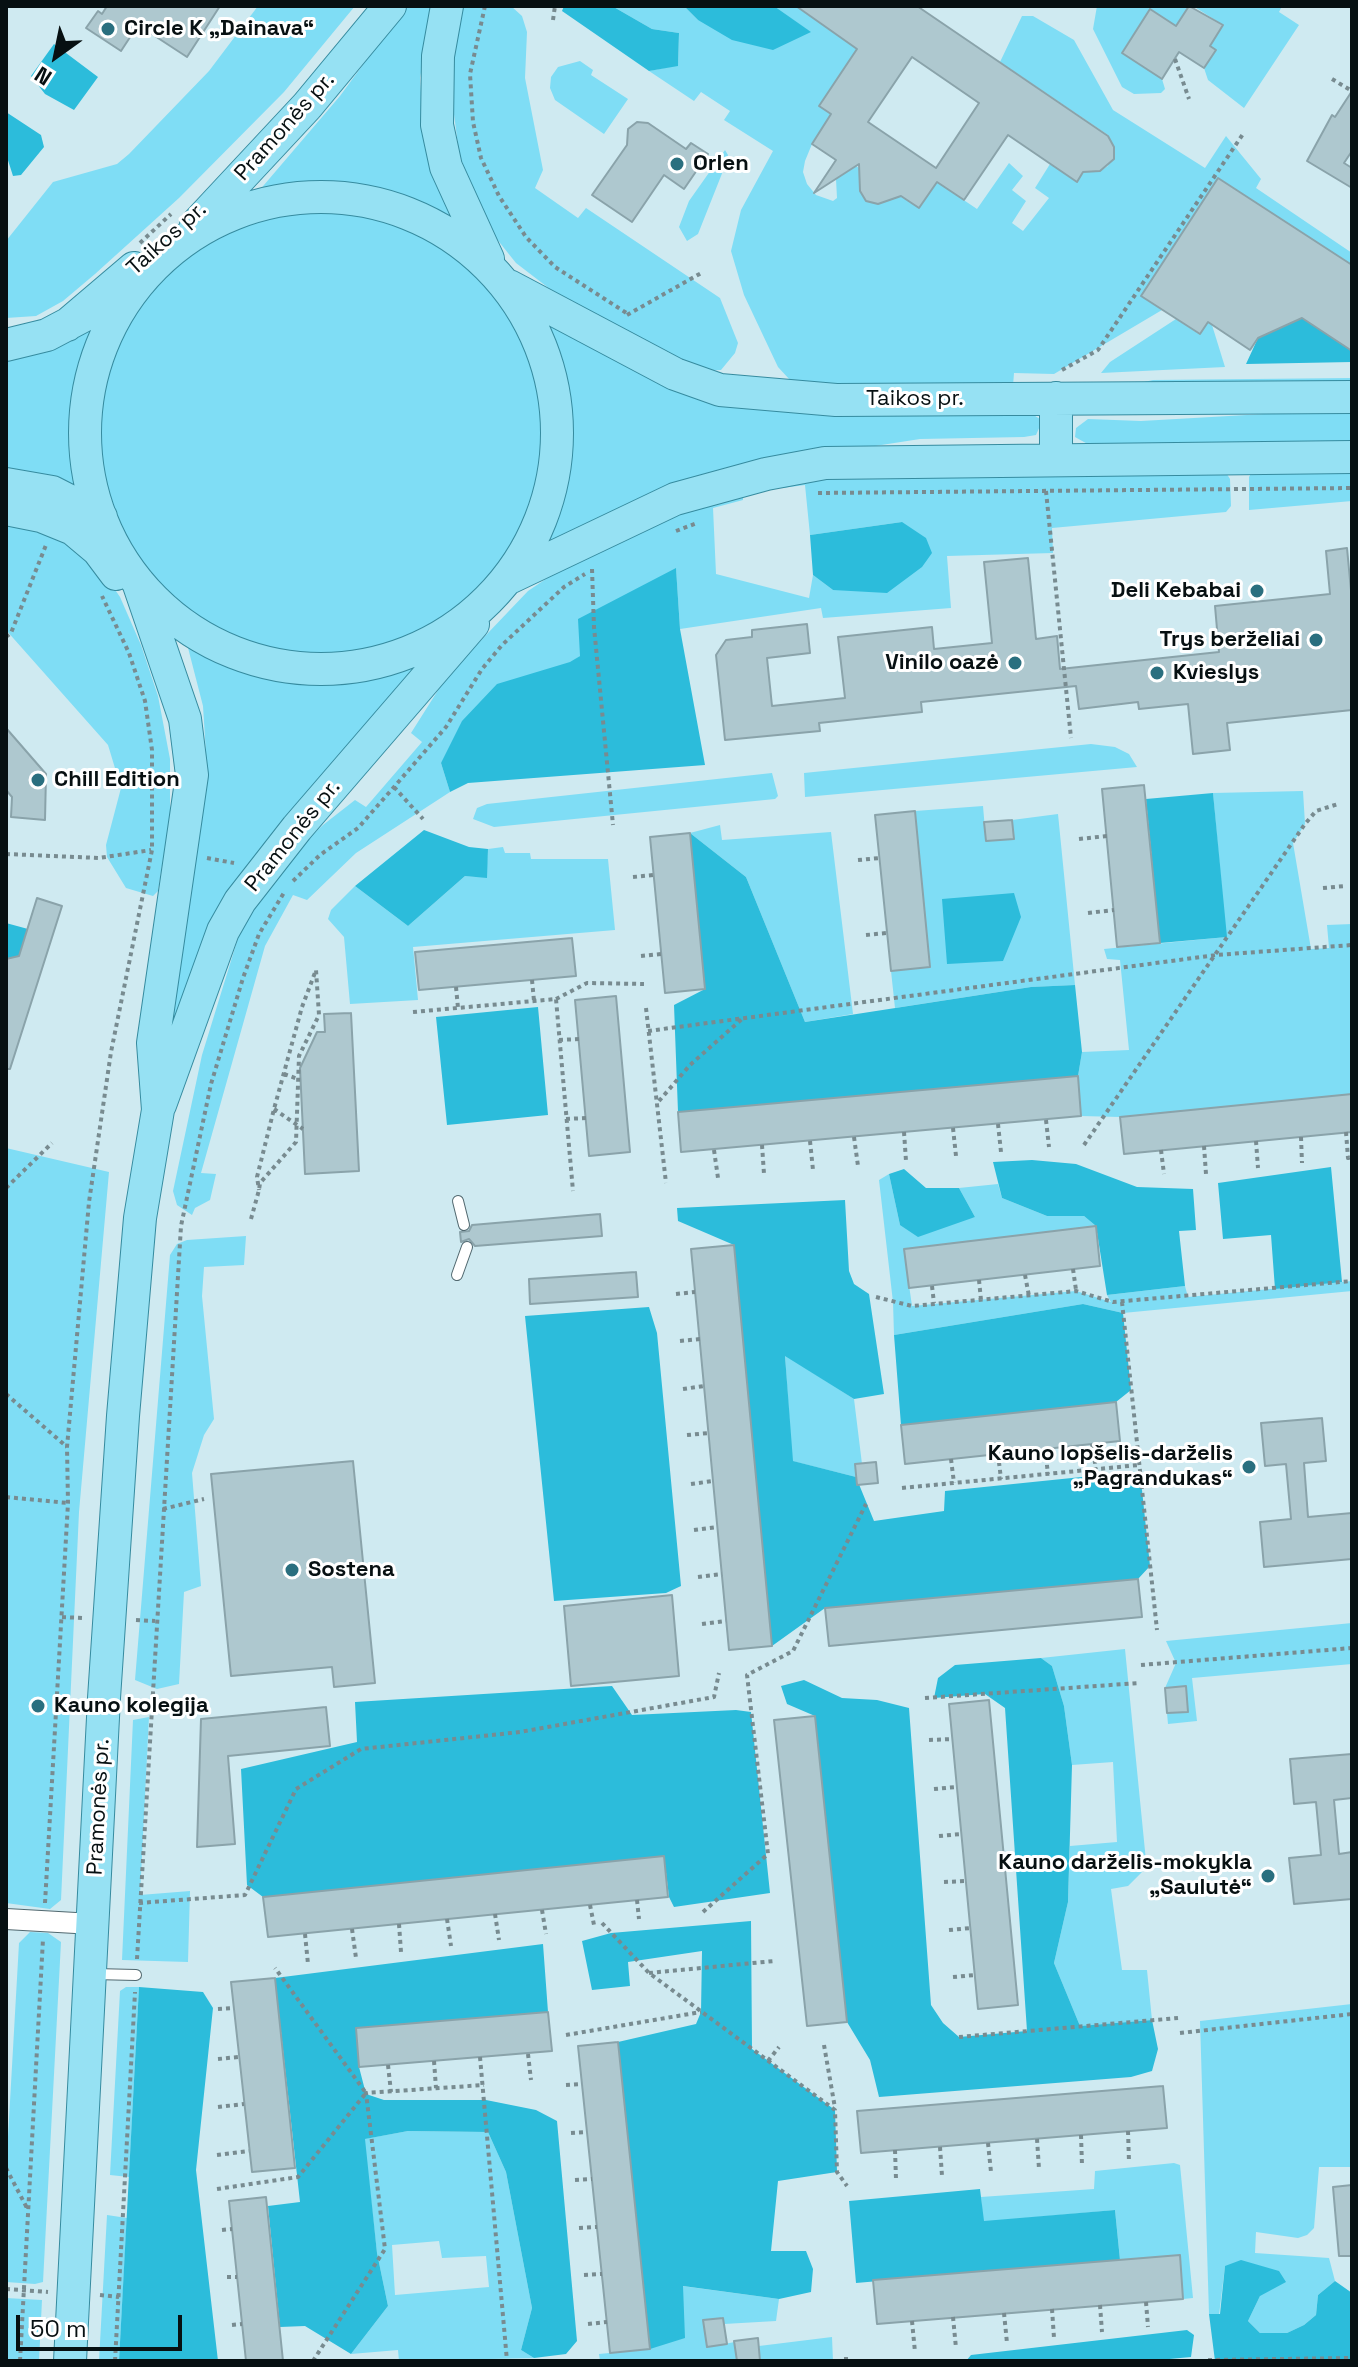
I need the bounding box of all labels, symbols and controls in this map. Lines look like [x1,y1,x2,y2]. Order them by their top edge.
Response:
north arrow [16,16,96,96]
place label: Circle K „Dainava“ [124,16,314,42]
marker: Circle K „Dainava“ [99,20,117,38]
text: N [29,60,57,92]
street label: Pramonės pr. [229,67,341,187]
place label: Orlen [693,151,749,177]
marker: Orlen [668,155,686,173]
street label: Taikos pr. [122,196,212,282]
street label: Taikos pr. [866,386,964,412]
place label: Deli Kebabai [1111,578,1241,604]
marker: Deli Kebabai [1248,582,1266,600]
place label: Trys berželiai [1160,627,1300,653]
marker: Trys berželiai [1307,631,1325,649]
place label: Vinilo oazė [885,650,999,676]
marker: Vinilo oazė [1006,654,1024,672]
place label: Kvieslys [1173,660,1259,686]
marker: Kvieslys [1148,664,1166,682]
place label: Chill Edition [54,767,180,793]
marker: Chill Edition [29,771,47,789]
street label: Pramonės pr. [240,775,346,897]
place label: Kauno lopšelis-darželis „Pagrandukas“ [988,1441,1233,1492]
marker: Kauno lopšelis-darželis „Pagrandukas“ [1240,1458,1258,1476]
place label: Sostena [308,1557,395,1583]
marker: Sostena [283,1561,301,1579]
place label: Kauno kolegija [54,1693,209,1719]
marker: Kauno kolegija [29,1697,47,1715]
street label: Pramonės pr. [82,1738,116,1876]
place label: Kauno darželis-mokykla „Saulutė“ [998,1850,1252,1902]
marker: Kauno darželis-mokykla „Saulutė“ [1259,1867,1277,1885]
scale bar [20,2299,186,2349]
text: 50 m [30,2313,87,2344]

